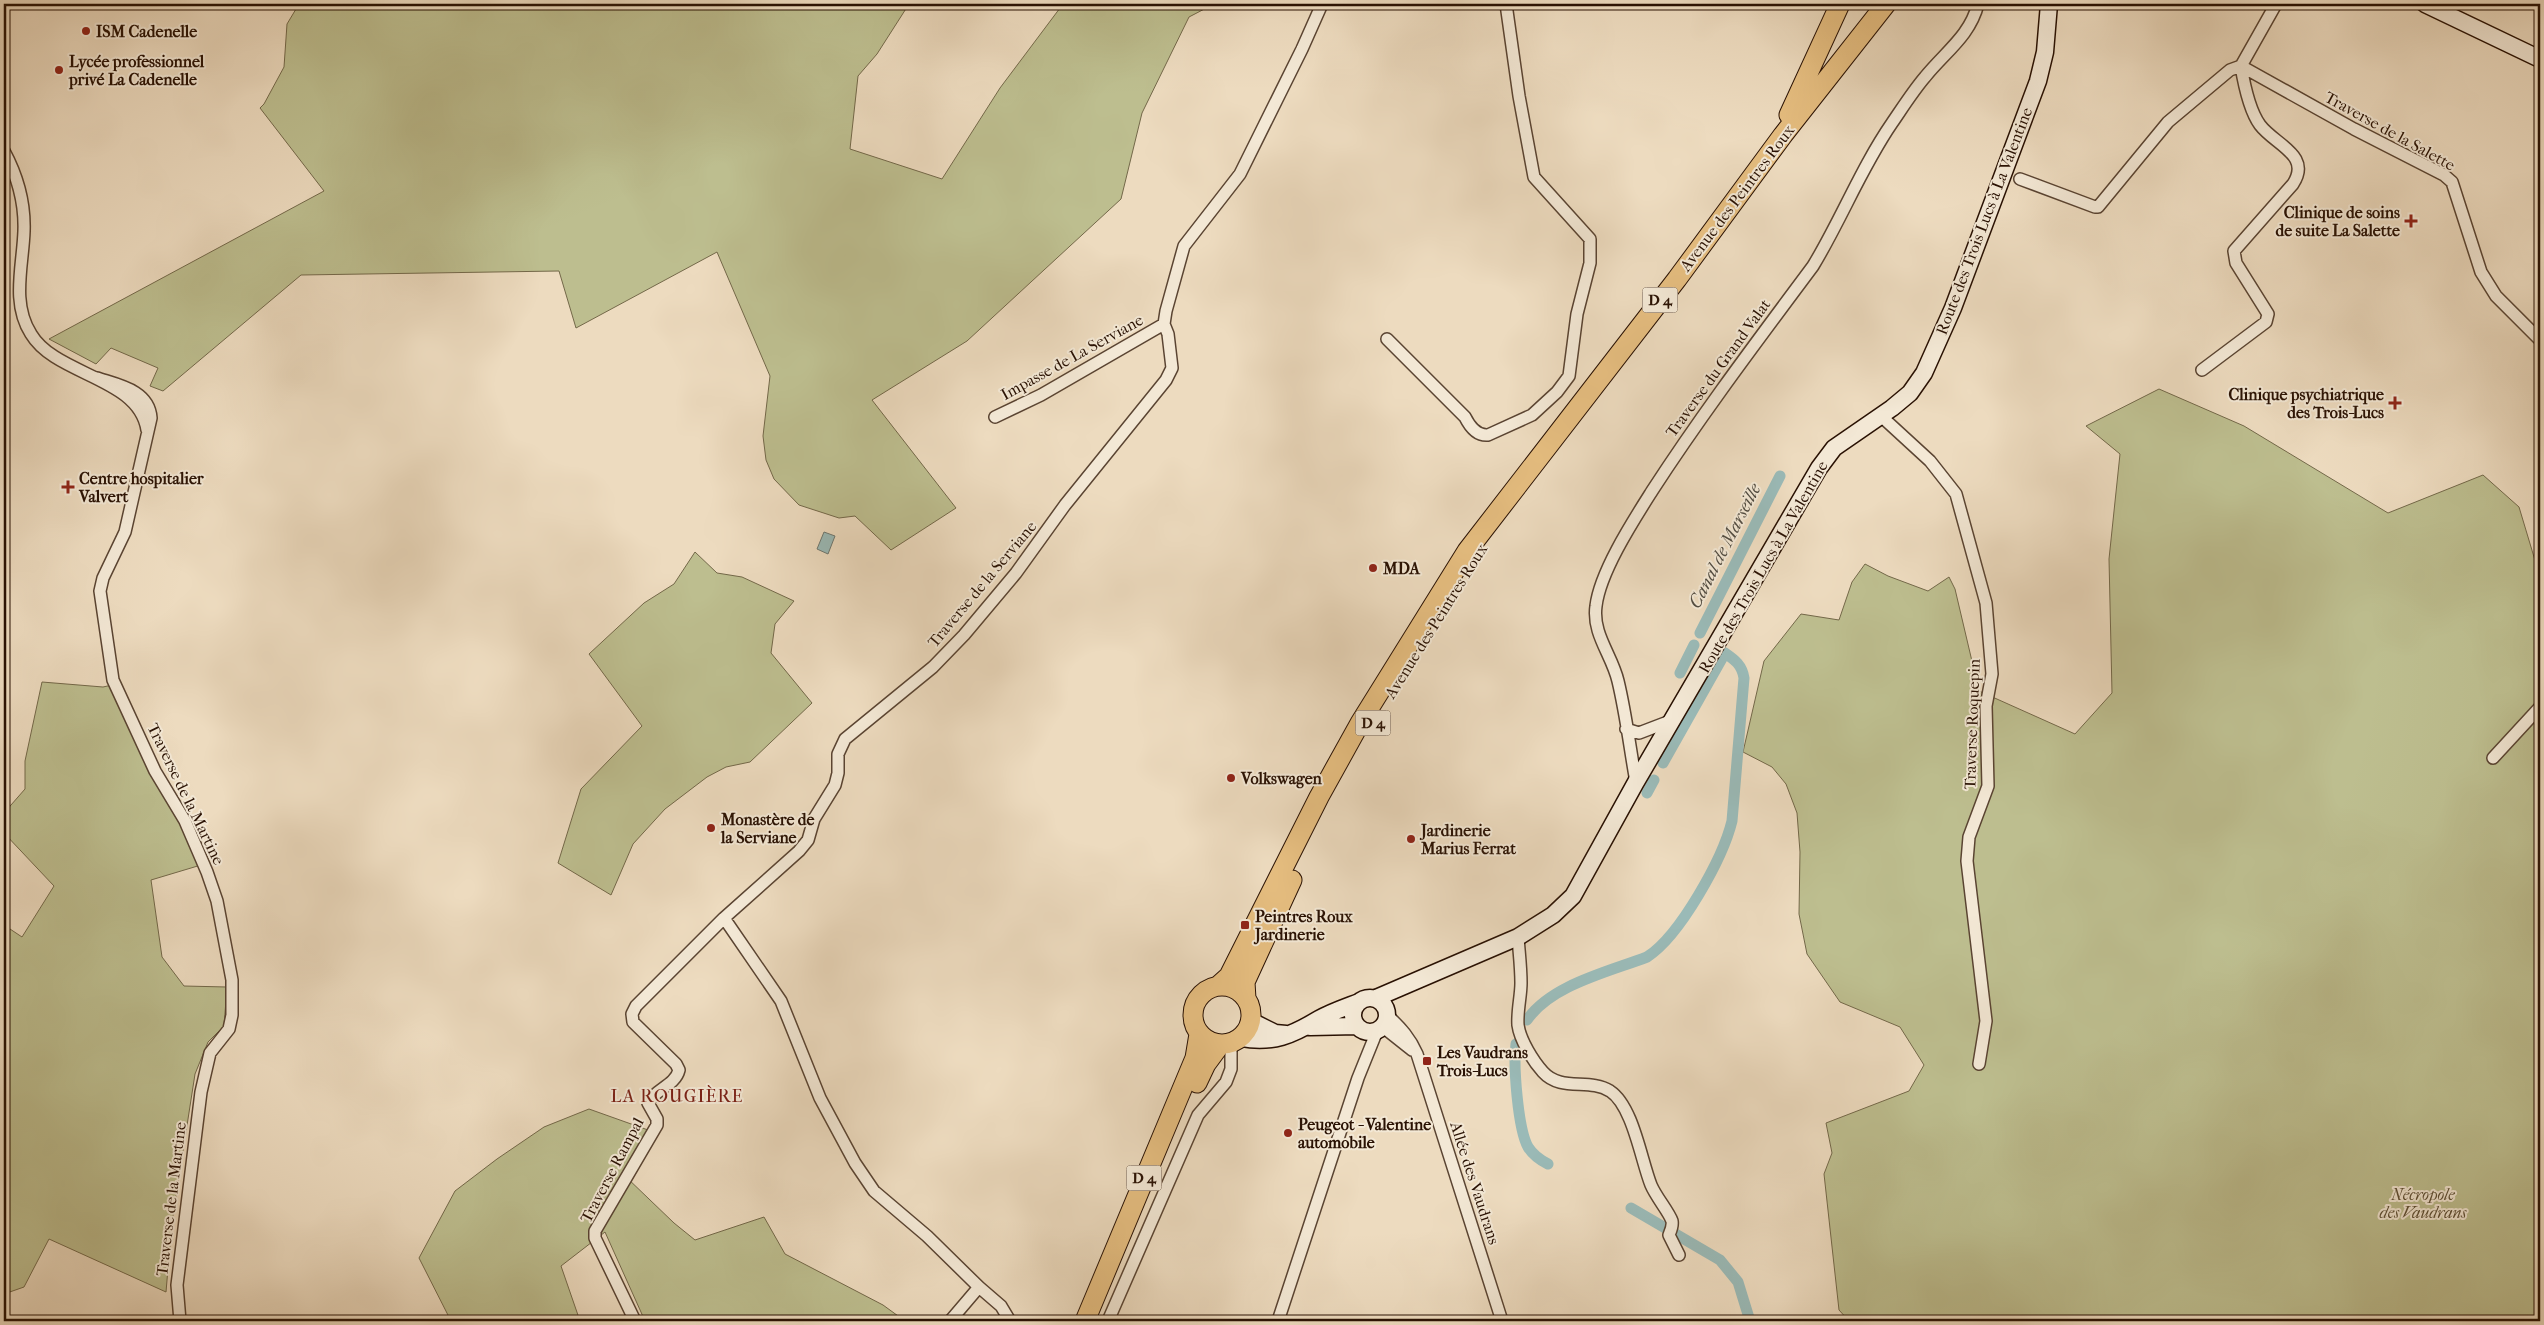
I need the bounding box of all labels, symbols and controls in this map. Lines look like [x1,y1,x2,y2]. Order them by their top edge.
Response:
place label: ISM Cadenelle [96,22,197,41]
marker: ISM Cadenelle [80,25,92,37]
place label: Lycée professionnel privé La Cadenelle [68,52,205,90]
marker: Lycée professionnel privé La Cadenelle [53,64,65,76]
street label: Traverse de la Salette [2322,87,2458,175]
street label: Route des Trois Lucs à La Valentine [1932,105,2036,337]
street label: Avenue des Peintres Roux [1675,120,1799,276]
place label: Clinique de soins de suite La Salette [2276,203,2400,240]
marker: Clinique de soins de suite La Salette [2404,214,2418,228]
road number: D 4 [1642,288,1678,312]
street label: Traverse du Grand Valat [1662,295,1775,441]
street label: Impasse de La Serviane [998,310,1146,404]
place label: Clinique psychiatrique des Trois-Lucs [2228,385,2384,422]
marker: Clinique psychiatrique des Trois-Lucs [2388,396,2402,410]
street label: Route des Trois Lucs à La Valentine [1694,457,1832,677]
place label: Centre hospitalier Valvert [78,469,205,506]
marker: Centre hospitalier Valvert [61,480,75,494]
water label: Canal de Marseille [1685,480,1766,612]
street label: Traverse de la Serviane [924,517,1040,651]
street label: Avenue des Peintres Roux [1380,540,1492,703]
place label: MDA [1382,559,1420,578]
marker: MDA [1367,562,1379,574]
street label: Traverse Roquepin [1960,658,1984,790]
road number: D 4 [1356,710,1390,736]
street label: Traverse de la Martine [143,720,229,868]
place label: Volkswagen [1240,769,1323,789]
marker: Volkswagen [1225,772,1237,784]
place label: Monastère de la Serviane [720,810,814,847]
place label: Jardinerie Marius Ferrat [1419,821,1516,858]
marker: Monastère de la Serviane [705,822,717,834]
marker: Jardinerie Marius Ferrat [1405,833,1417,845]
place label: Peintres Roux Jardinerie [1253,907,1353,945]
marker: Peintres Roux Jardinerie [1239,919,1251,931]
place label: Les Vaudrans Trois-Lucs [1436,1043,1528,1080]
marker: Les Vaudrans Trois-Lucs [1421,1055,1433,1067]
district label: LA ROUGIÈRE [611,1085,743,1107]
street label: Traverse Rampal [576,1114,648,1226]
place label: Peugeot - Valentine automobile [1298,1115,1431,1152]
street label: Allée des Vaudrans [1446,1118,1504,1247]
street label: Traverse de la Martine [152,1121,190,1277]
marker: Peugeot - Valentine automobile [1282,1127,1294,1139]
road number: D 4 [1126,1166,1162,1190]
park label: Nécropole des Vaudrans [2380,1185,2468,1222]

